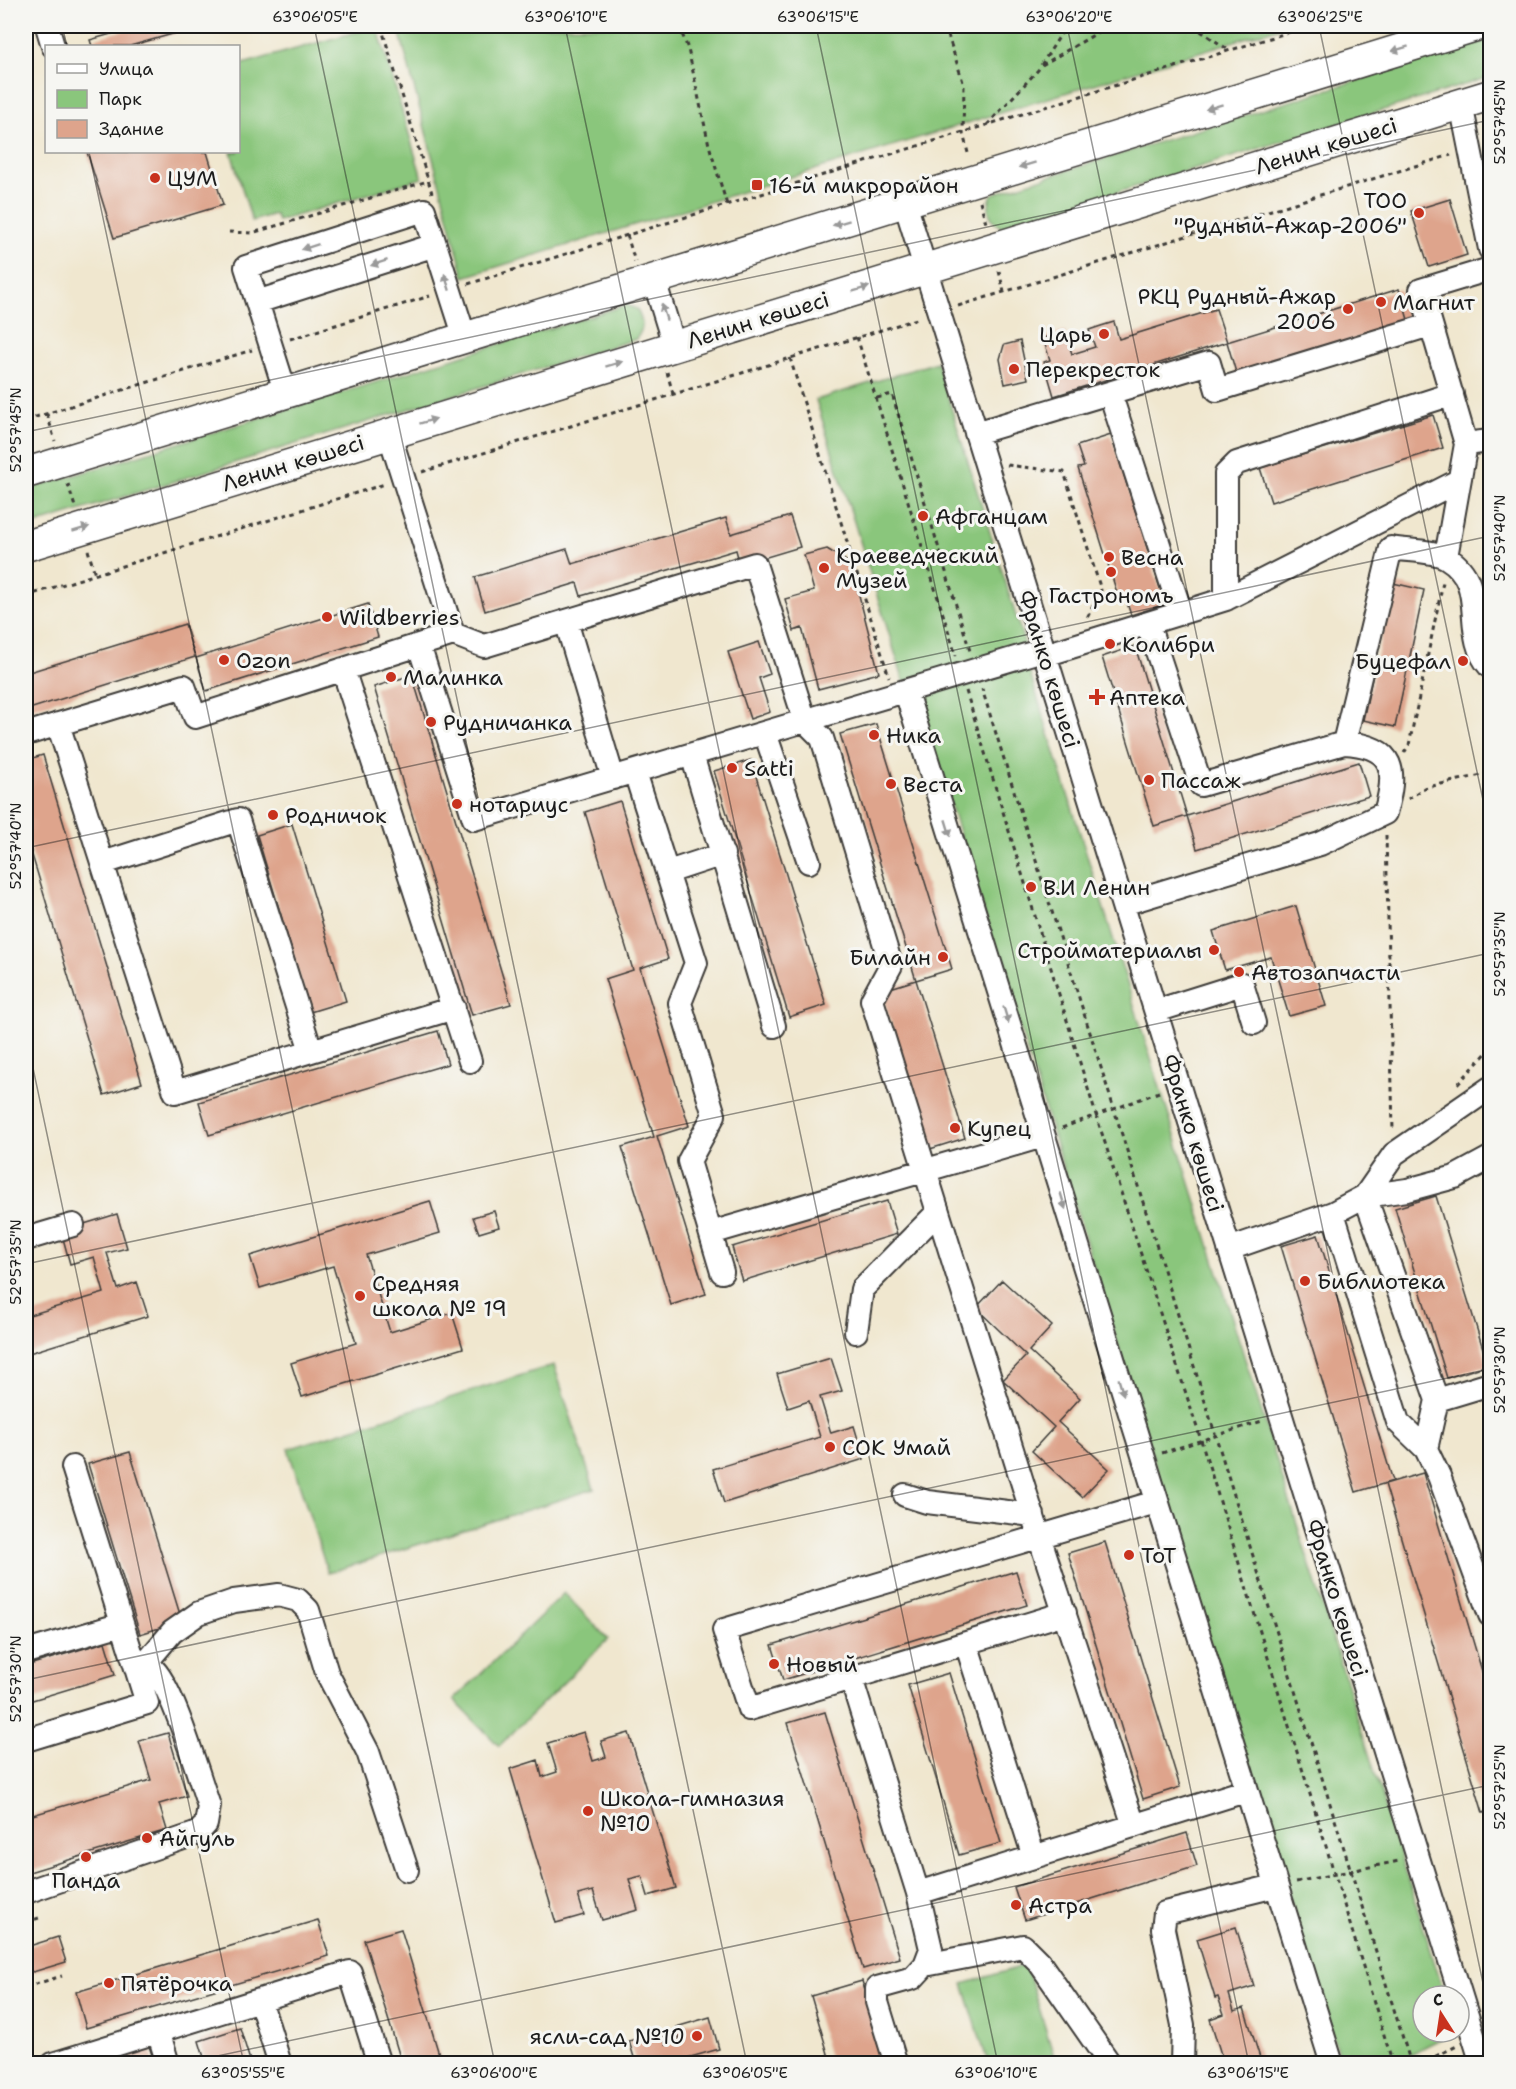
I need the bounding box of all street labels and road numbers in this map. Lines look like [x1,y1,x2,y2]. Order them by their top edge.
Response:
street label: Ленин көшесі [1251,111,1401,181]
street label: Ленин көшесі [683,285,833,355]
street label: Ленин көшесі [218,428,368,498]
street label: Франко көшесі [1011,587,1087,751]
street label: Франко көшесі [1155,1051,1231,1215]
street label: Франко көшесі [1299,1516,1375,1680]

